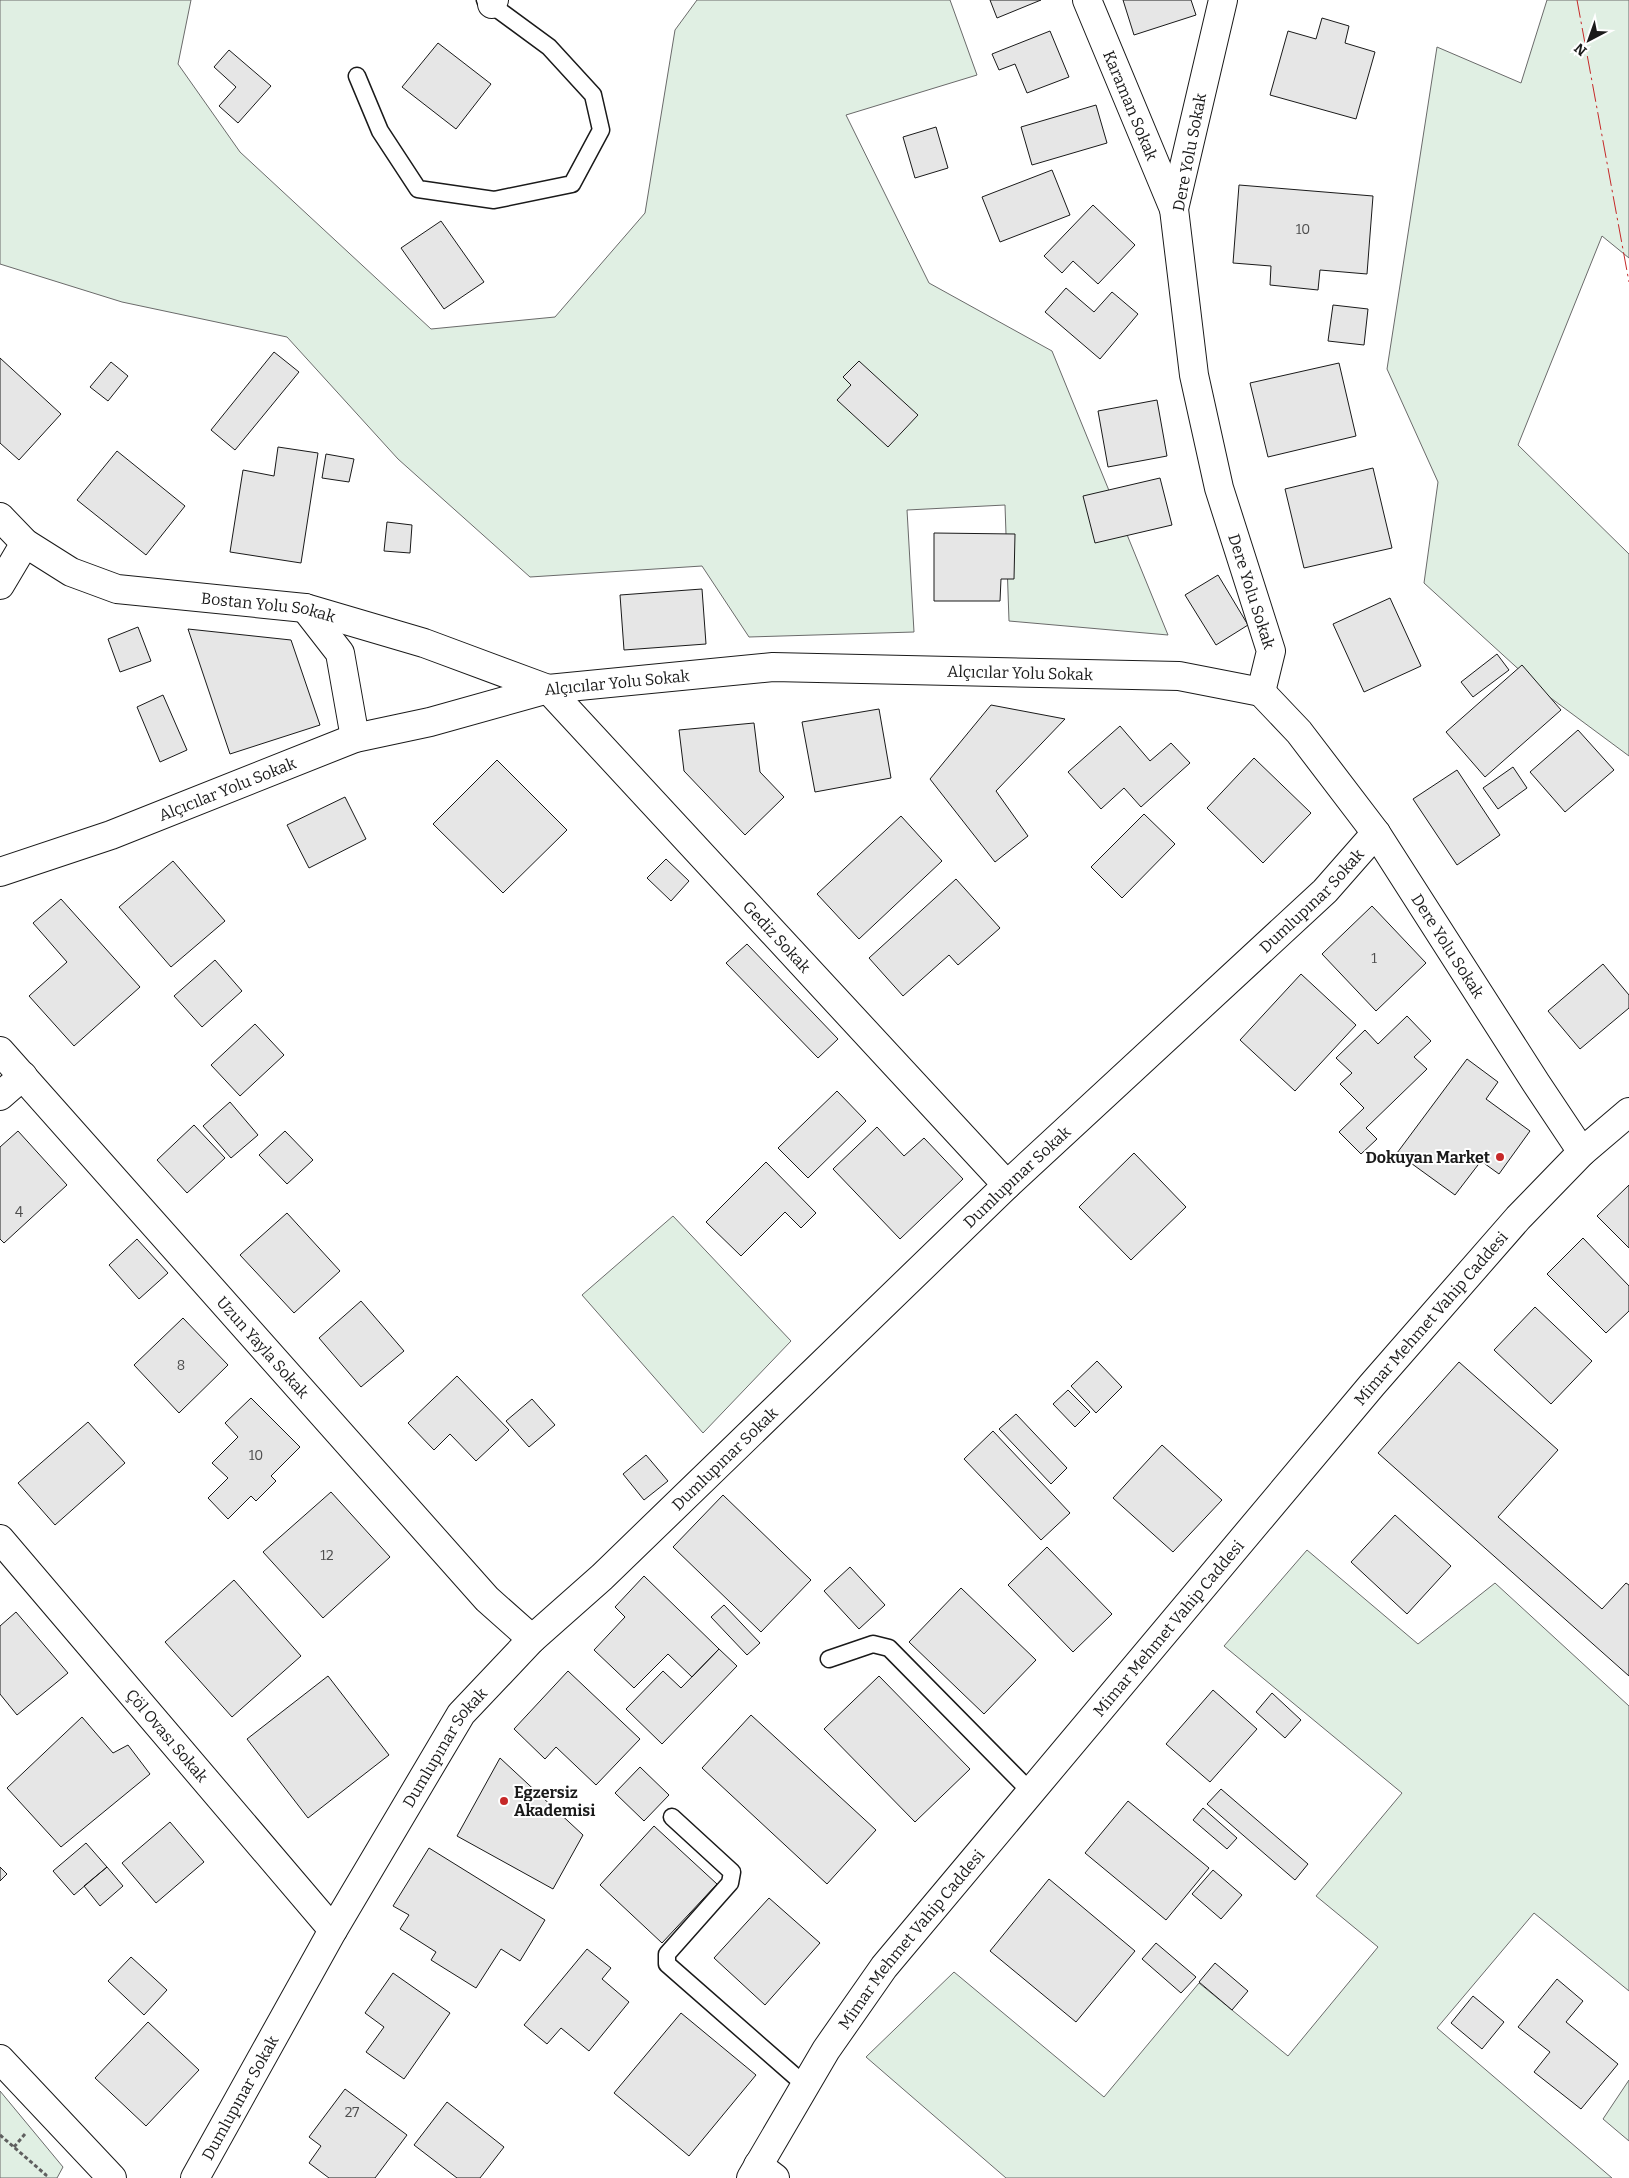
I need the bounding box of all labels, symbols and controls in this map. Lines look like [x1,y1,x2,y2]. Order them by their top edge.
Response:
north arrow [1564,15,1614,65]
text: N [1571,39,1590,59]
street label: Karaman Sokak [1099,48,1162,163]
street label: Dere Yolu Sokak [1169,91,1210,213]
house number: 10 [1296,221,1310,238]
street label: Dere Yolu Sokak [1224,531,1279,651]
street label: Bostan Yolu Sokak [200,589,338,626]
street label: Alçıcılar Yolu Sokak [947,662,1093,684]
street label: Alçıcılar Yolu Sokak [543,666,690,699]
street label: Alçıcılar Yolu Sokak [156,754,299,825]
street label: Dumlupınar Sokak [1256,845,1368,957]
street label: Dere Yolu Sokak [1407,890,1488,1002]
street label: Gediz Sokak [739,897,814,977]
house number: 1 [1371,950,1377,967]
street label: Dumlupınar Sokak [960,1122,1074,1232]
place label: Dokuyan Market [1365,1148,1491,1167]
marker: Dokuyan Market [1494,1151,1506,1163]
house number: 4 [15,1204,23,1221]
street label: Mimar Mehmet Vahip Caddesi [1350,1228,1512,1409]
street label: Uzun Yayla Sokak [213,1293,313,1402]
house number: 8 [177,1357,185,1374]
street label: Dumlupınar Sokak [668,1404,782,1514]
house number: 10 [249,1447,263,1464]
street label: Mimar Mehmet Vahip Caddesi [1089,1536,1248,1720]
house number: 12 [320,1547,334,1564]
street label: Dumlupınar Sokak [399,1684,491,1811]
street label: Çöl Ovası Sokak [122,1685,212,1786]
place label: Egzersiz Akademisi [514,1783,595,1820]
marker: Egzersiz Akademisi [498,1795,510,1807]
street label: Mimar Mehmet Vahip Caddesi [834,1846,988,2033]
street label: Dumlupınar Sokak [198,2032,282,2163]
house number: 27 [345,2104,359,2121]

